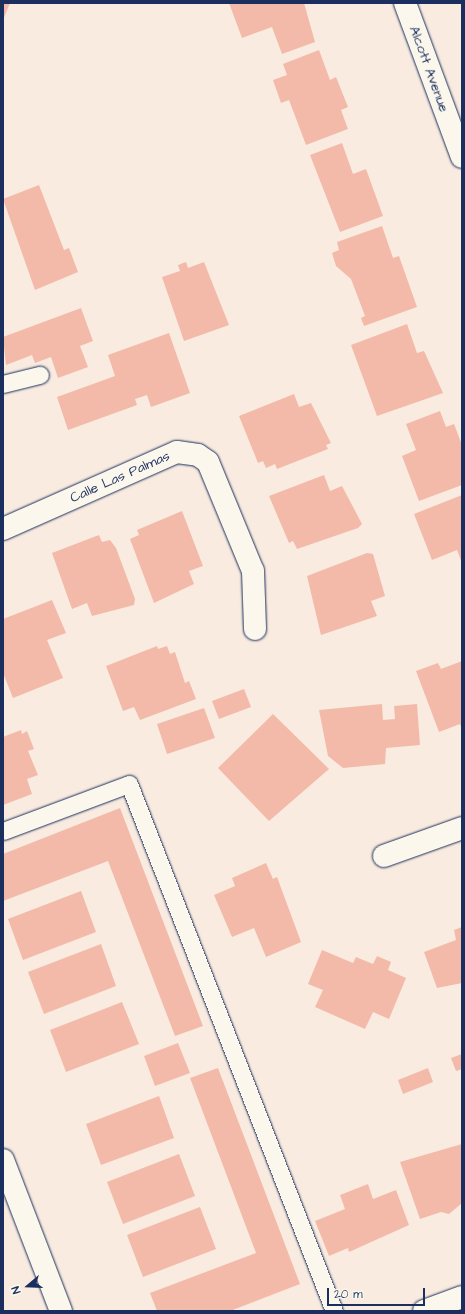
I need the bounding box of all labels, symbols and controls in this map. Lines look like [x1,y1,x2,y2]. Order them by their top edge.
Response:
street label: Alcott Avenue [406,24,452,114]
street label: Calle Las Palmas [68,447,172,507]
north arrow [8,1266,48,1306]
scale bar [329,1280,427,1306]
text: N [8,1284,24,1296]
text: 20 m [334,1286,363,1303]

